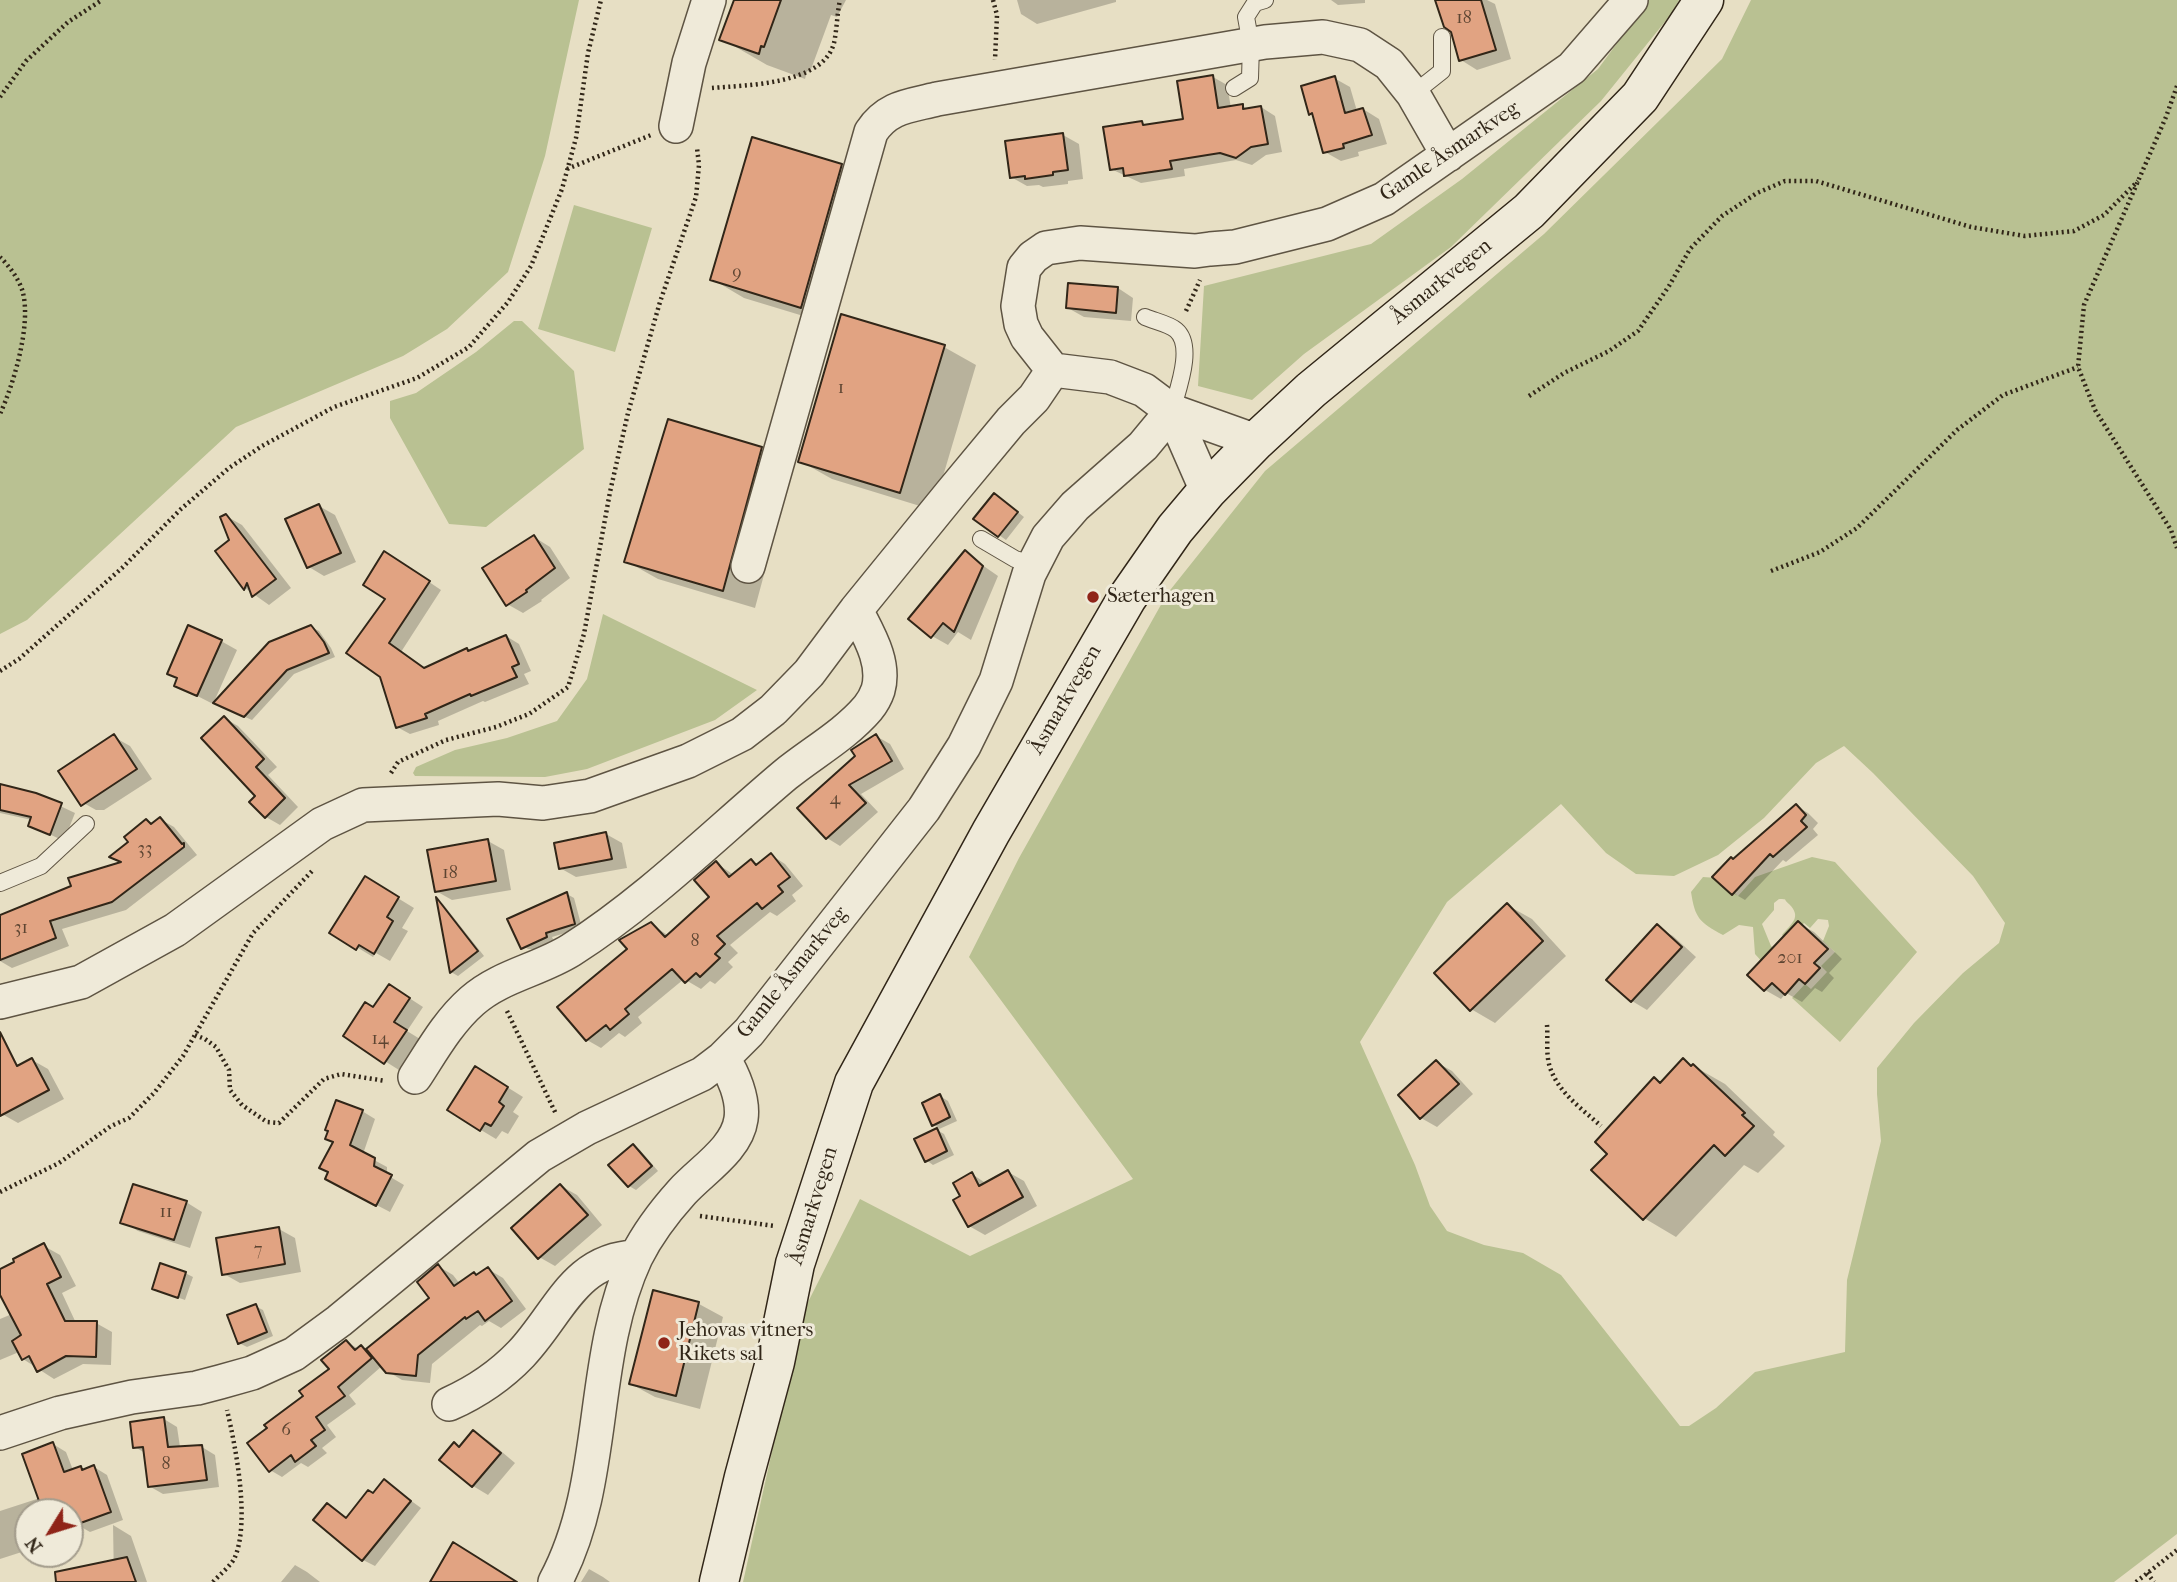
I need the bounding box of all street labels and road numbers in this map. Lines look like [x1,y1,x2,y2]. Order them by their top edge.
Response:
street label: Gamle Åsmarkveg [1376,96,1524,208]
street label: Åsmarkvegen [1387,234,1497,330]
street label: Åsmarkvegen [1024,641,1108,759]
street label: Gamle Åsmarkveg [732,902,854,1044]
street label: Åsmarkvegen [784,1144,844,1268]

